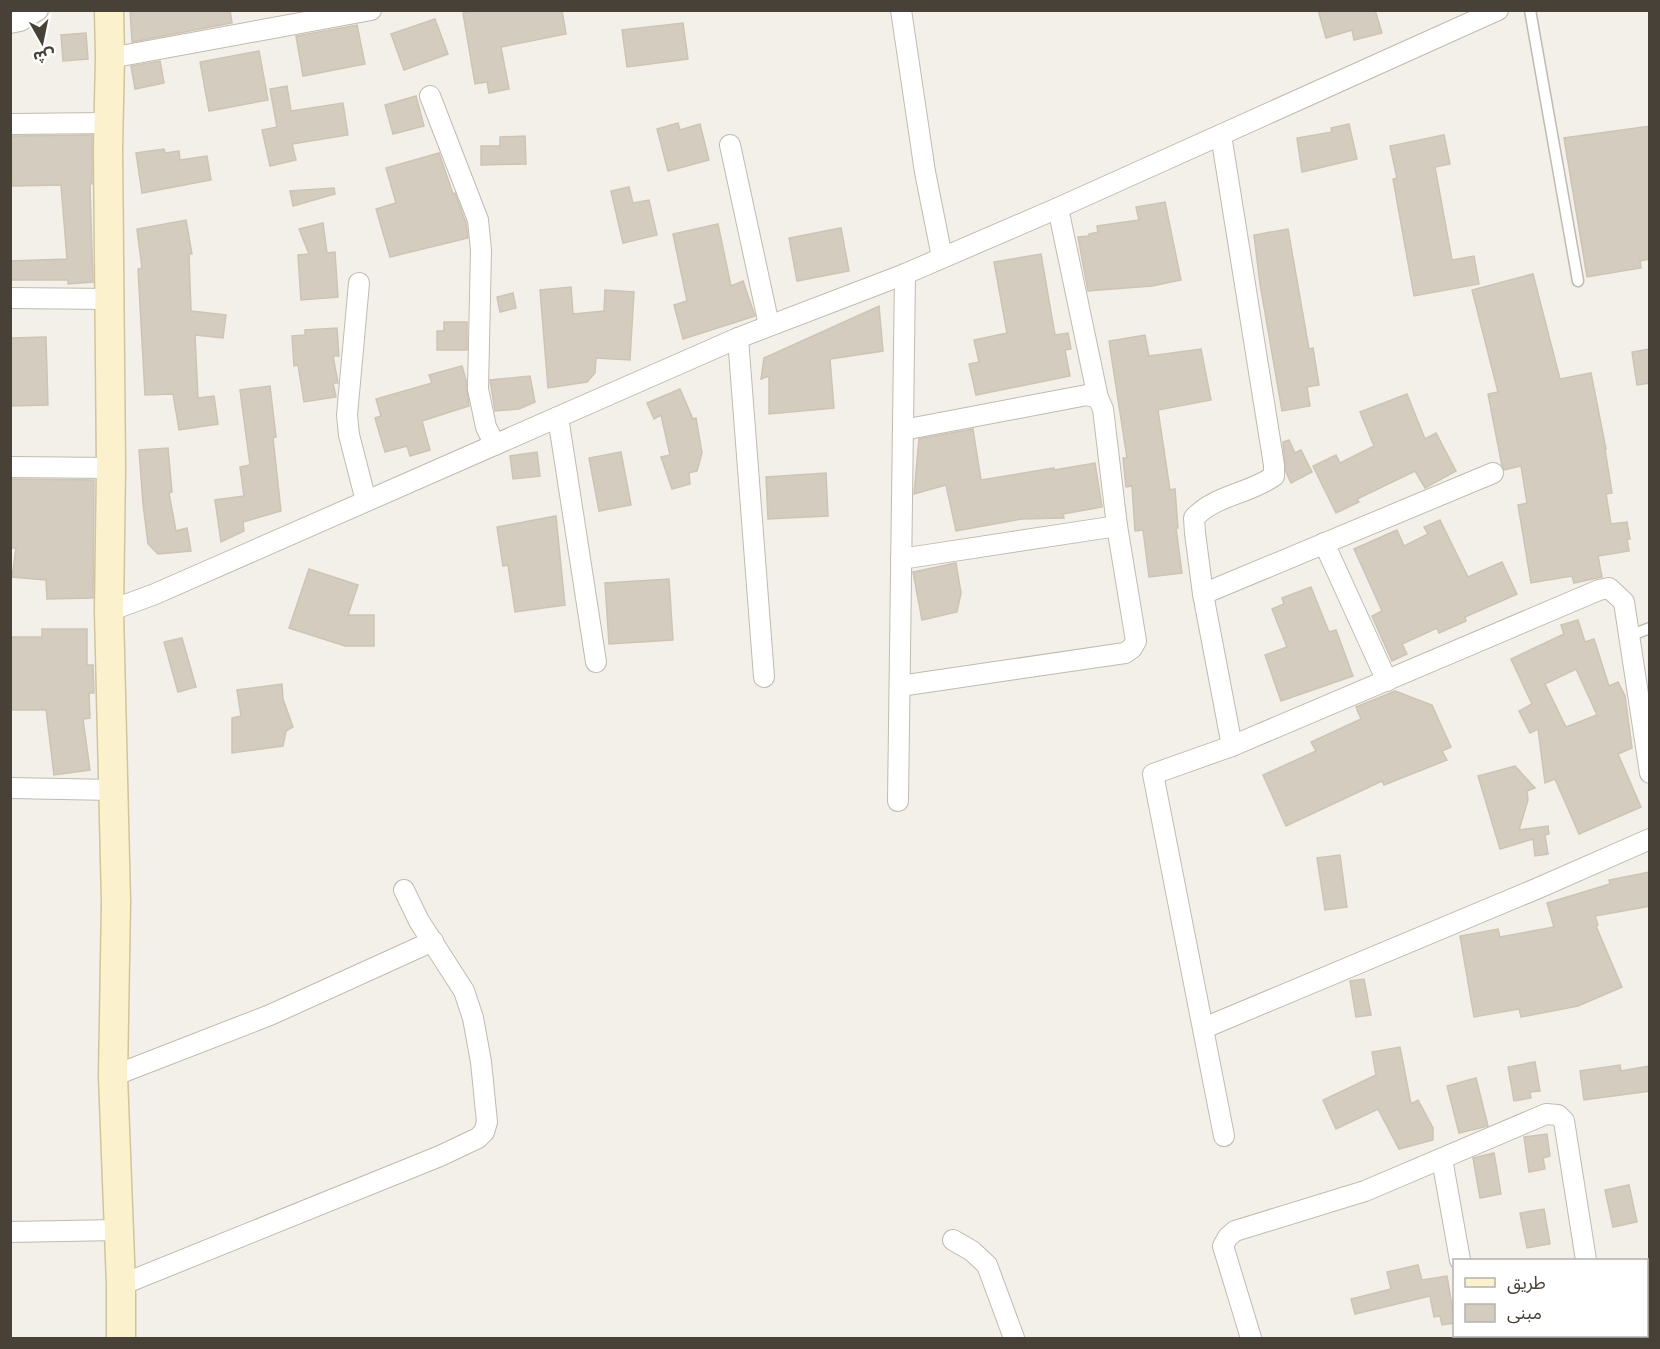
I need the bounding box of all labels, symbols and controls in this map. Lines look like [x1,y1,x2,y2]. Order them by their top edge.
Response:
north arrow [12,12,72,72]
text: ش [32,45,57,67]
legend [1453,1259,1648,1337]
text: طريق [1507,1272,1546,1294]
text: مبنى [1507,1302,1542,1324]

